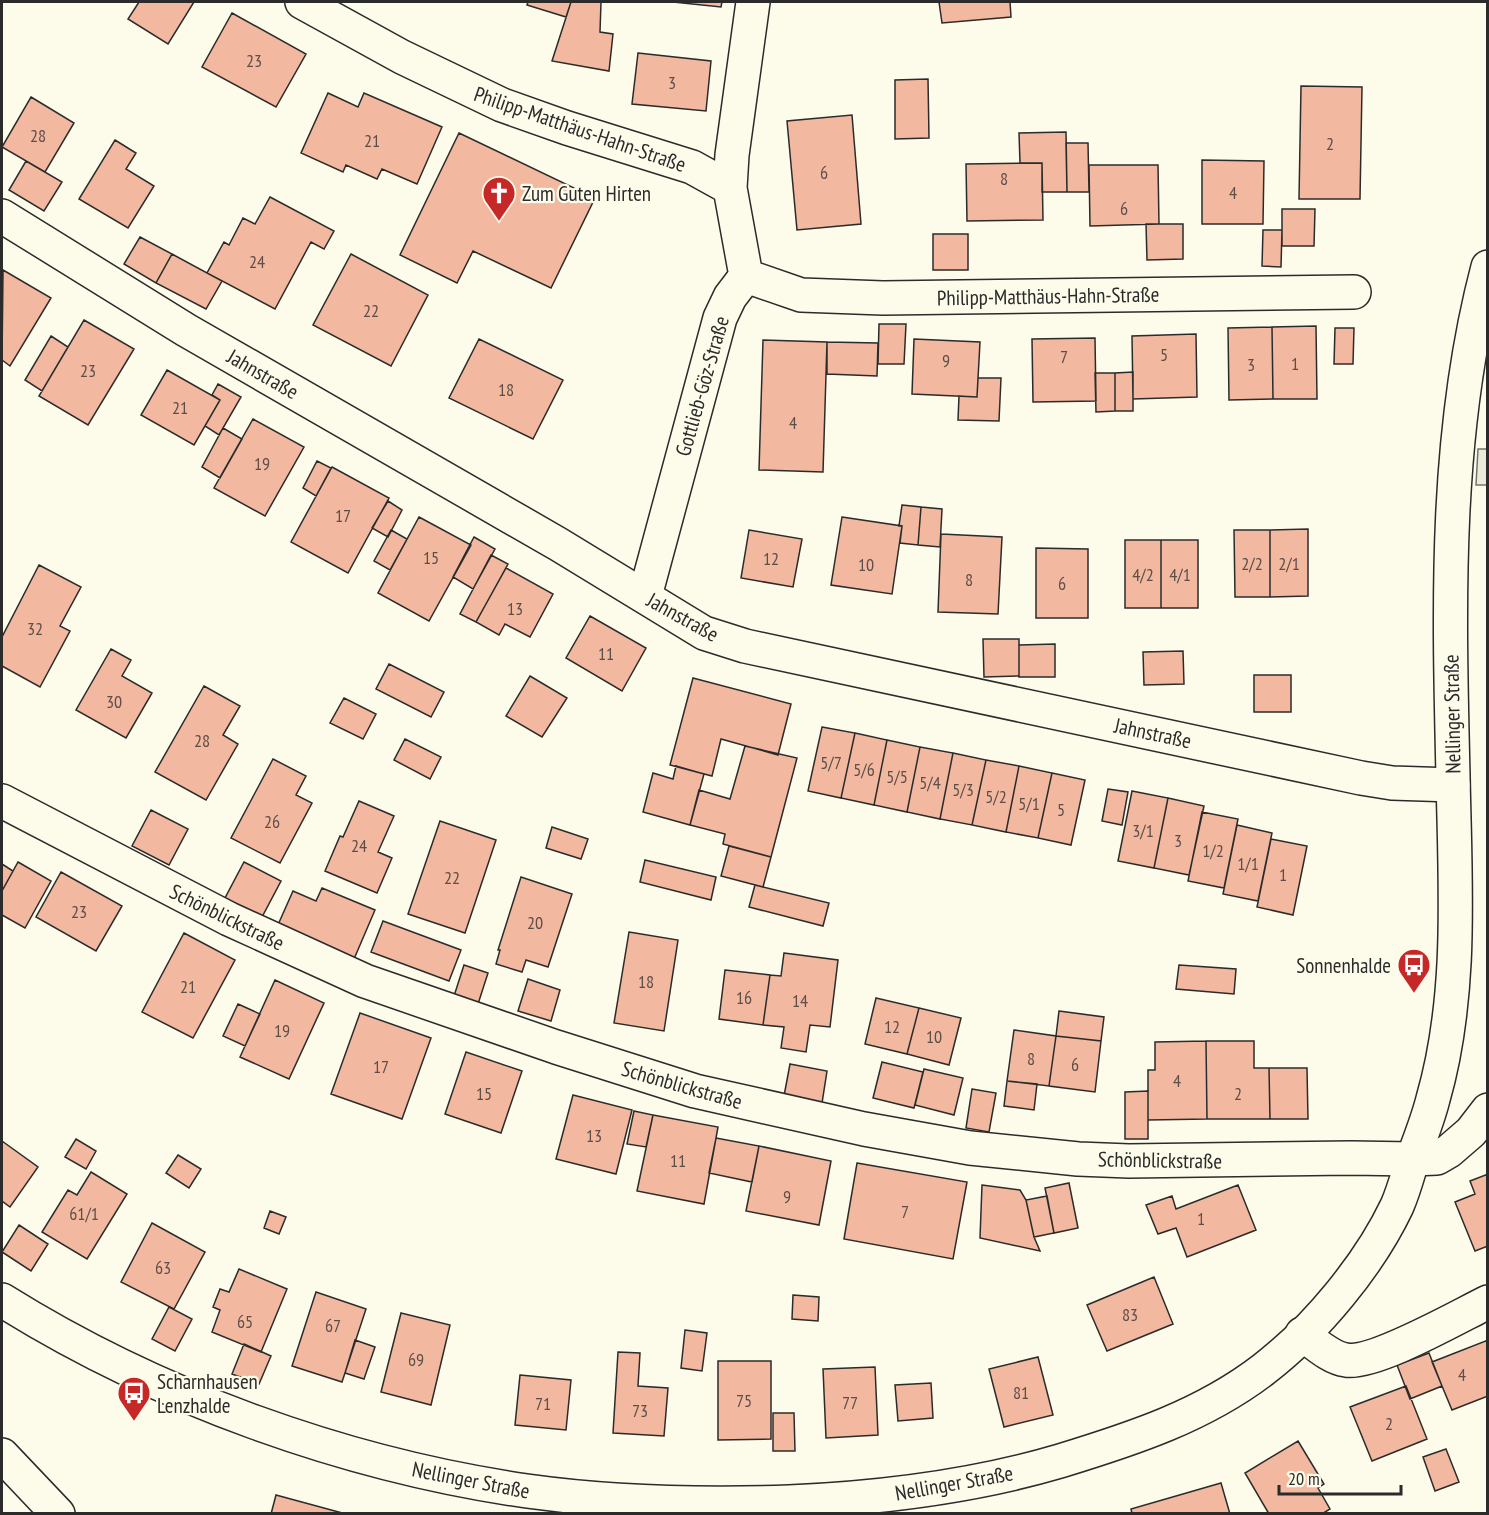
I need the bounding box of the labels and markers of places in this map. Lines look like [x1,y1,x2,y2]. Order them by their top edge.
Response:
church icon: Zum Guten Hirten [481,175,517,222]
place label: Zum Guten Hirten [522,180,651,207]
bus stop icon: Sonnenhalde [1396,947,1432,994]
place label: Sonnenhalde [1296,952,1391,979]
place label: Scharnhausen Lenzhalde [157,1368,258,1419]
bus stop icon: Scharnhausen Lenzhalde [116,1375,152,1422]

